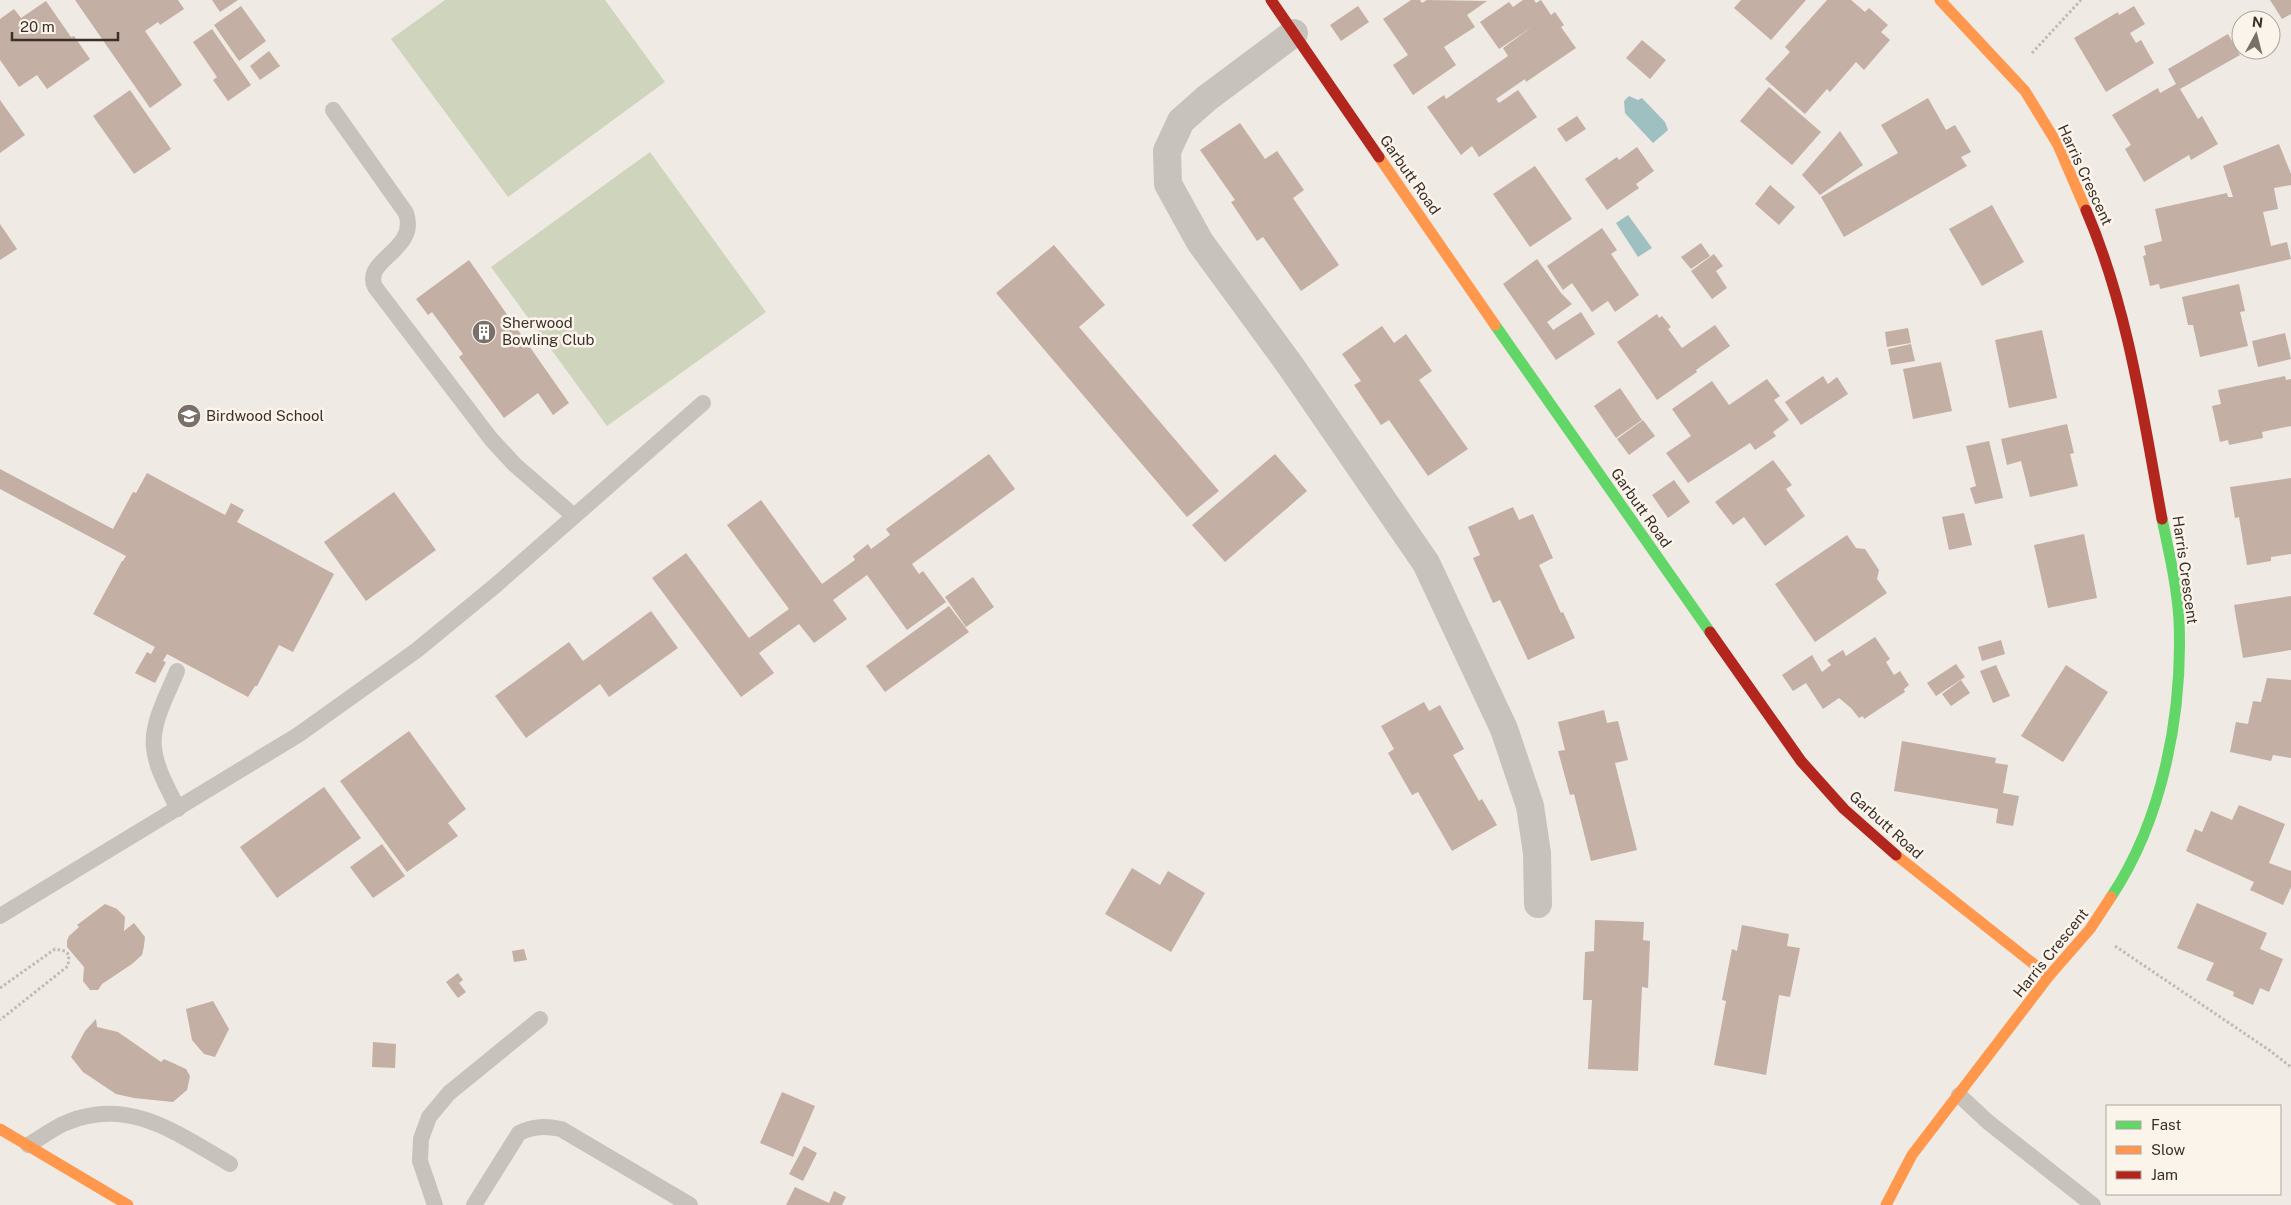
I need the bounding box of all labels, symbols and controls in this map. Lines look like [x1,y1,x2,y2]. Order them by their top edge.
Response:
scale bar [12,10,119,42]
north arrow [2231,10,2281,60]
text: N [2251,13,2264,31]
text: 20 m [20,18,55,35]
street label: Harris Crescent [2055,122,2116,228]
street label: Garbutt Road [1377,132,1444,218]
place label: Sherwood Bowling Club [502,314,595,348]
building icon: Sherwood Bowling Club [471,319,497,345]
school or university icon: Birdwood School [176,403,202,429]
place label: Birdwood School [206,407,324,424]
street label: Garbutt Road [1608,465,1675,551]
street label: Harris Crescent [2169,515,2202,625]
street label: Garbutt Road [1846,787,1927,862]
street label: Harris Crescent [2010,905,2092,1000]
legend [2106,1105,2281,1195]
text: Fast [2151,1116,2181,1133]
text: Slow [2151,1141,2186,1158]
text: Jam [2151,1166,2178,1183]

